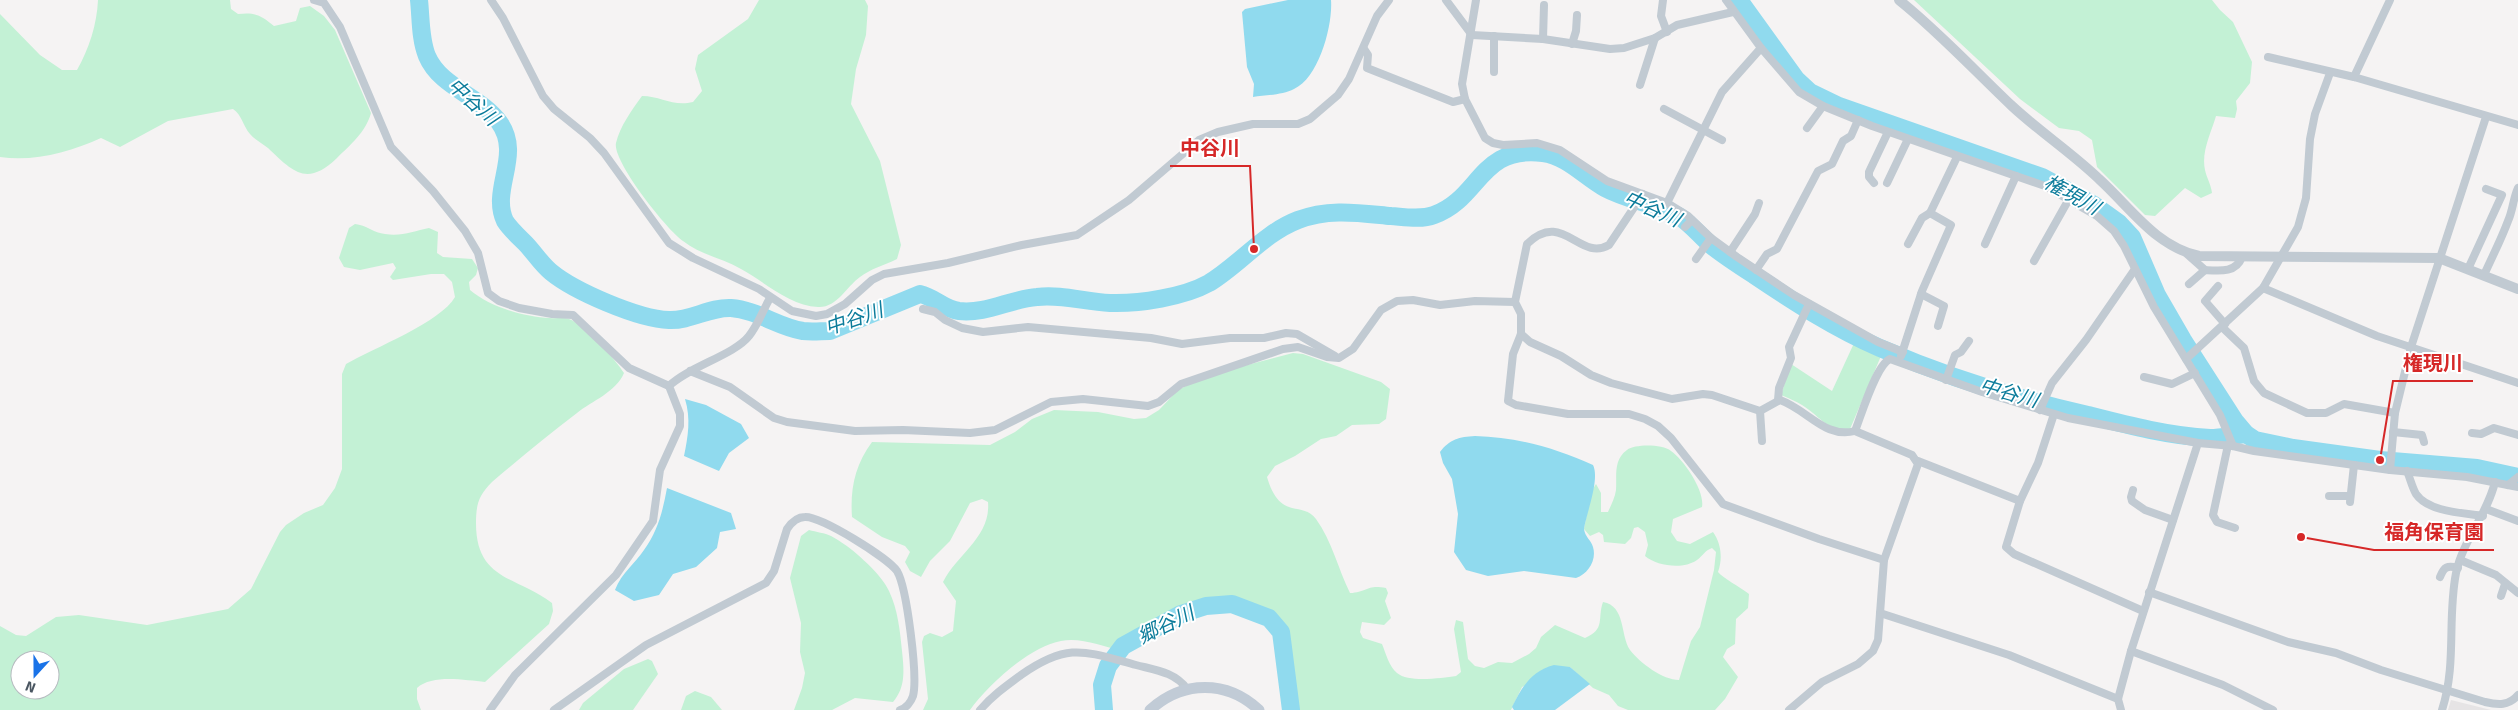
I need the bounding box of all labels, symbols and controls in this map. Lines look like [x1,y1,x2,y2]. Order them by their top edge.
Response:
water label: 中谷川 [442,73,505,133]
callout: 中谷川 [1170,131,1250,166]
text: 中谷川 [1180,136,1240,161]
water label: 権現川 [2040,170,2106,221]
water label: 中谷川 [1620,185,1686,233]
water label: 中谷川 [822,297,888,341]
callout: 権現川 [2393,346,2473,381]
text: 権現川 [2403,351,2463,376]
water label: 中谷川 [1977,373,2043,414]
callout: 福角保育園 [2374,515,2494,550]
text: 福角保育園 [2384,520,2484,545]
water label: 郷谷川 [1134,600,1200,649]
north arrow [10,650,60,700]
text: N [23,677,38,696]

